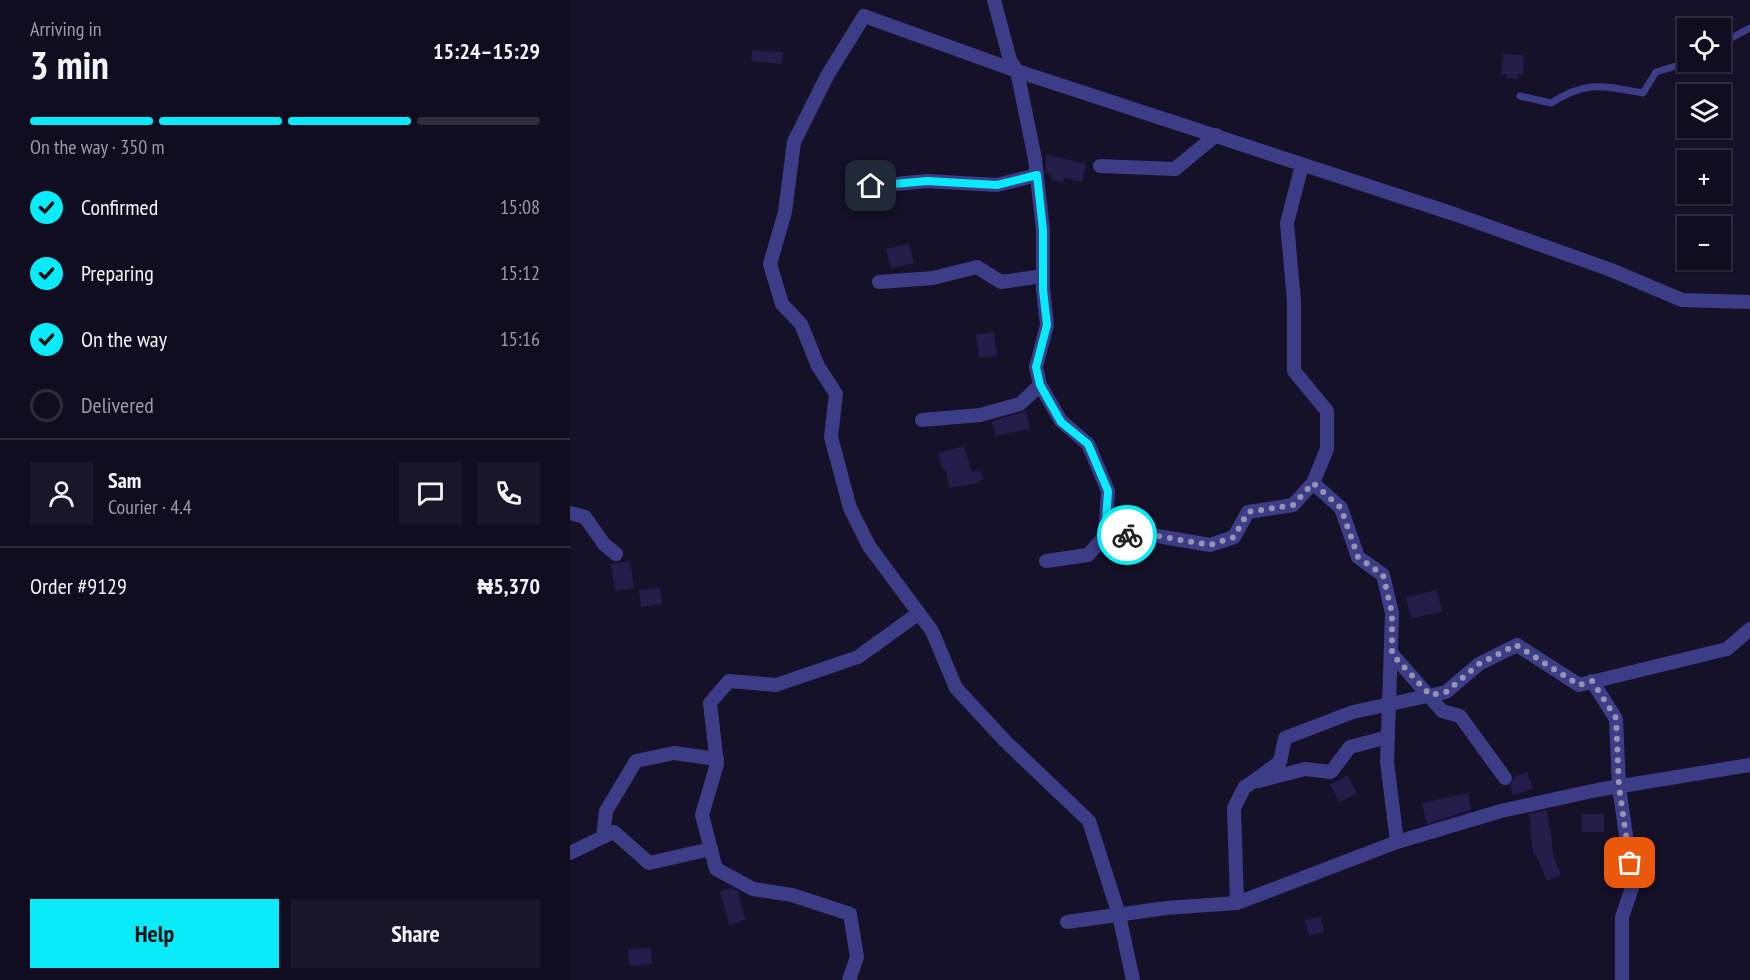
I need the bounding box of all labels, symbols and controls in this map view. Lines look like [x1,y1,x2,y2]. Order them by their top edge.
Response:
text: Arriving in [30,16,102,42]
map controls [1677,18,1731,270]
button: locate [1677,18,1731,72]
text: 15:24–15:29 [433,37,540,65]
text: 3 min [30,39,109,90]
button: layers [1677,84,1731,138]
text: On the way · 350 m [30,134,165,160]
button: + [1677,150,1731,204]
pin [845,160,896,211]
icon: home [854,169,887,202]
icon: check [30,191,63,224]
text: Confirmed [81,193,158,221]
text: 15:08 [500,194,540,220]
button: − [1677,216,1731,270]
icon: check [30,257,63,290]
text: Preparing [81,259,154,287]
text: 15:12 [500,260,540,286]
icon: check [30,323,63,356]
text: On the way [81,325,167,353]
text: 15:16 [500,326,540,352]
text: Delivered [81,391,154,419]
button: person [30,462,93,525]
button: chat [399,462,462,525]
button: phone [477,462,540,525]
text: Sam [108,466,141,494]
text: Courier · 4.4 [108,494,192,520]
courier [1097,505,1157,565]
icon: bike [1111,519,1144,552]
text: Order #9129 [30,572,127,600]
text: ₦5,370 [477,572,540,600]
pin [1604,837,1655,888]
icon: bag [1613,846,1646,879]
button: Help [30,899,279,968]
button: Share [291,899,540,968]

